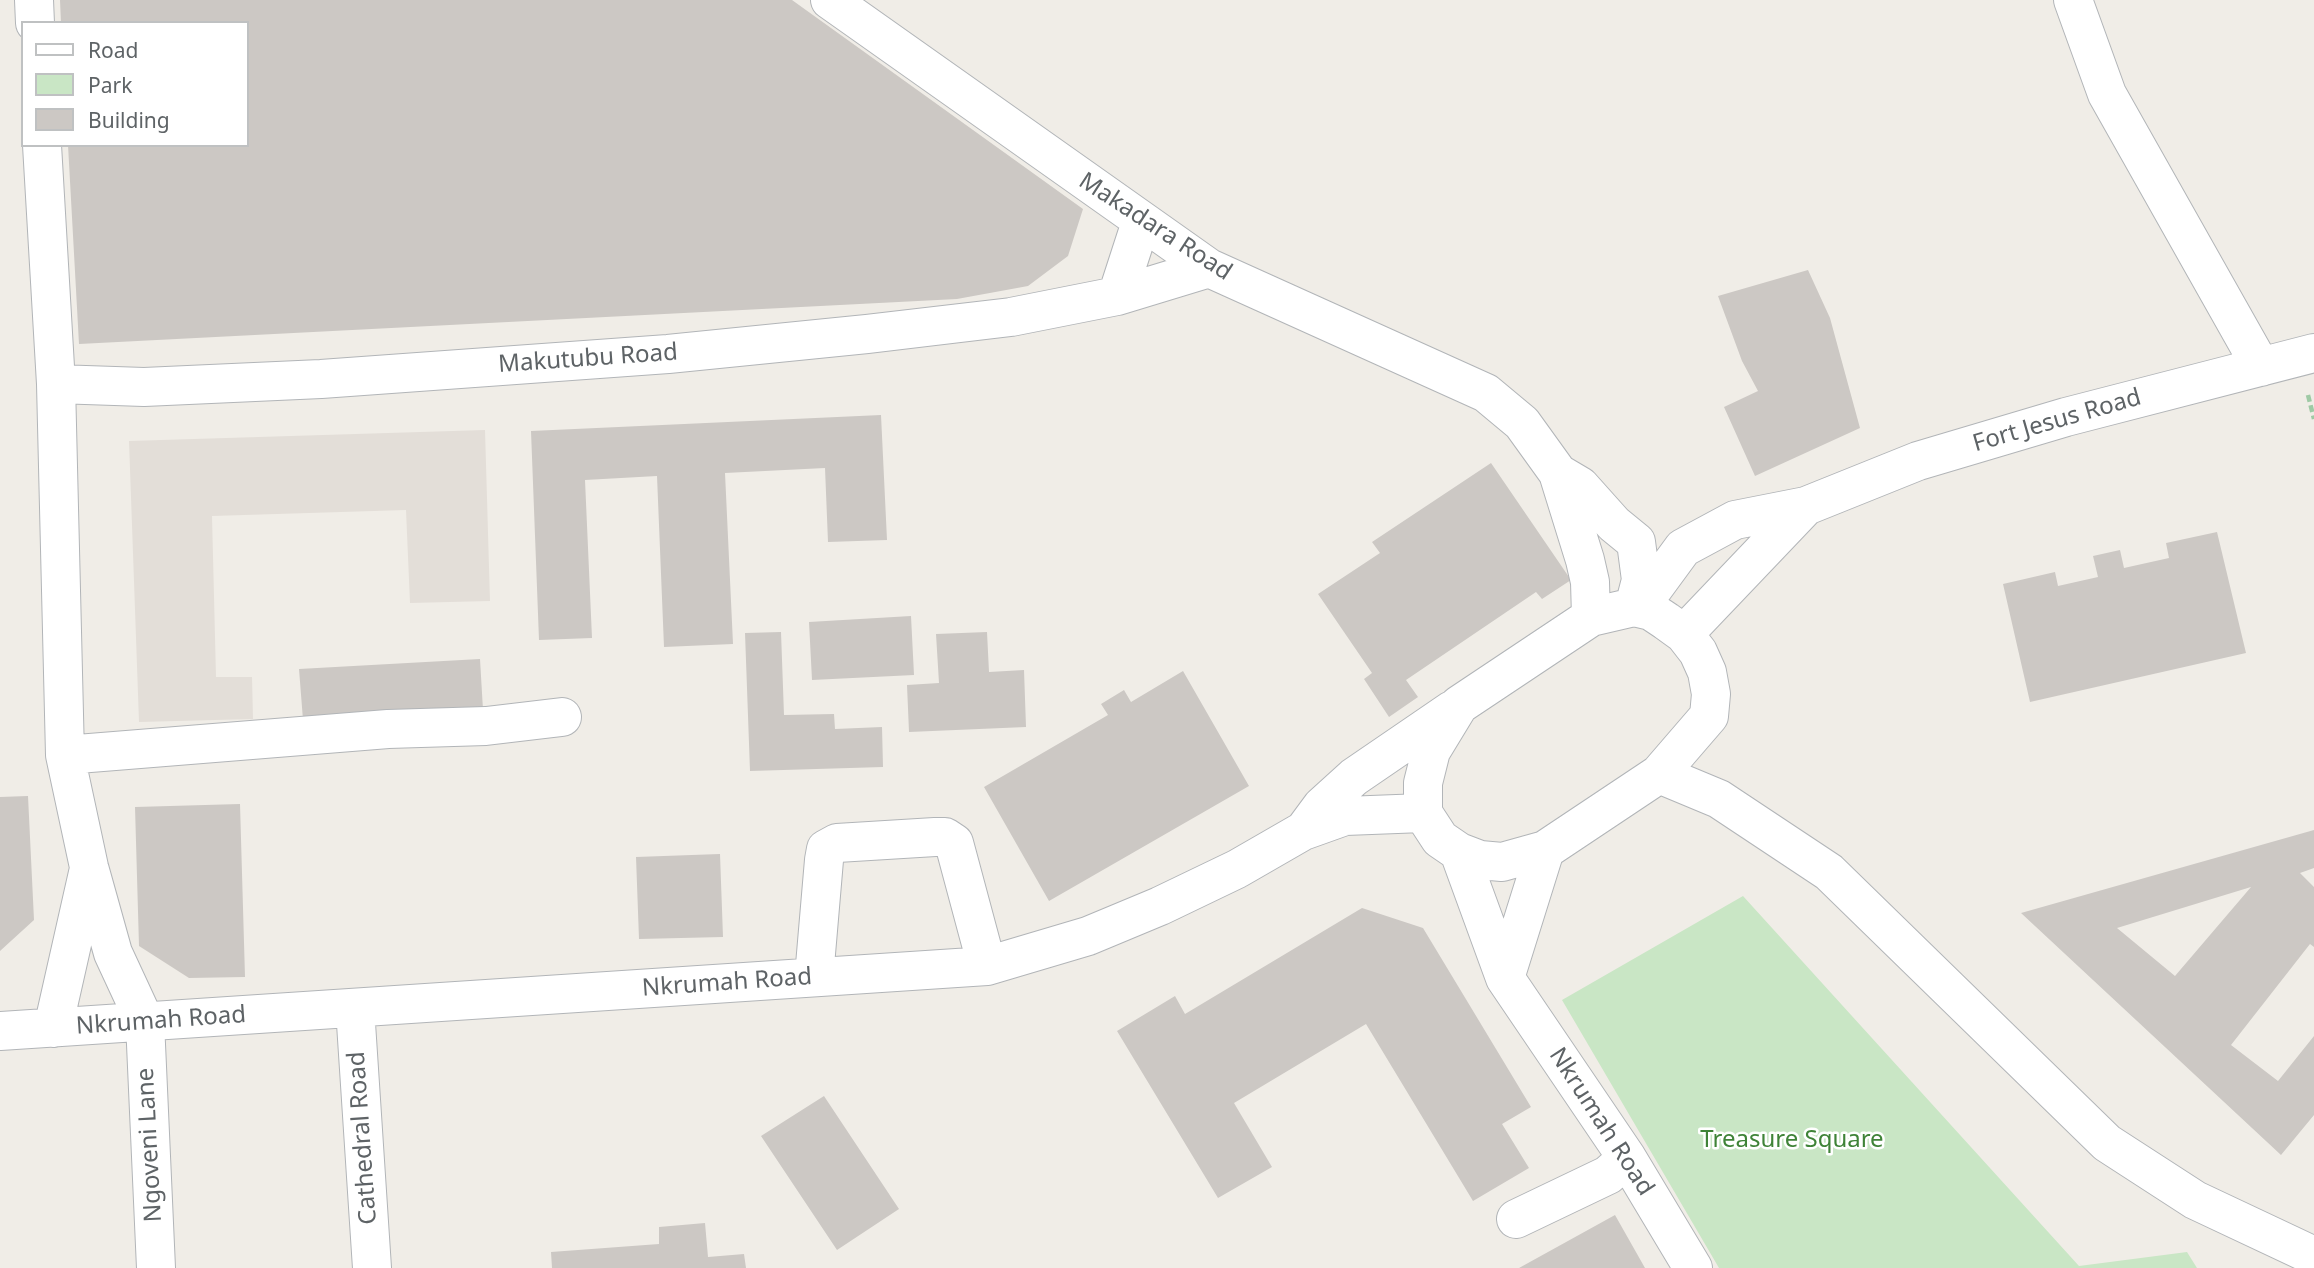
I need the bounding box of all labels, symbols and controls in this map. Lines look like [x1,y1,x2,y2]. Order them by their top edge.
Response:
legend [21,21,248,147]
text: Road [88,36,138,64]
text: Park [88,71,132,99]
text: Building [88,106,170,134]
street label: Makadara Road [1073,167,1237,287]
street label: Makutubu Road [497,338,679,380]
street label: Fort Jesus Road [1970,383,2144,459]
street label: Nkrumah Road [641,963,813,1003]
street label: Nkrumah Road [75,1001,247,1041]
street label: Nkrumah Road [1543,1043,1659,1201]
street label: Cathedral Road [343,1050,383,1226]
street label: Ngoveni Lane [132,1067,168,1223]
park label: Treasure Square [1700,1126,1884,1154]

